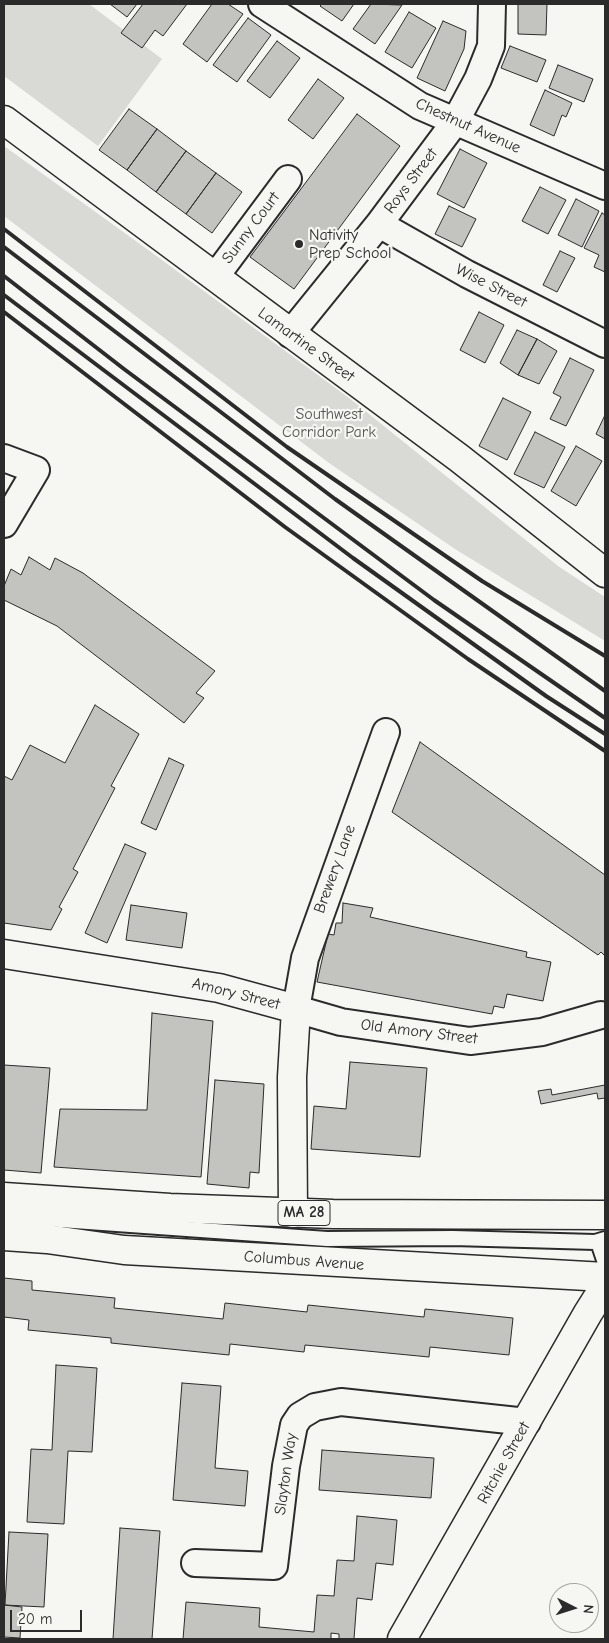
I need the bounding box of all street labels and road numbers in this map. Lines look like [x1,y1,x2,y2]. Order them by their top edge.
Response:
street label: Chestnut Avenue [412,94,524,158]
street label: Roys Street [380,144,442,218]
street label: Sunny Court [218,188,284,268]
street label: Wise Street [452,260,530,312]
street label: Lamartine Street [254,304,358,386]
street label: Brewery Lane [310,822,360,916]
street label: Amory Street [190,974,282,1014]
street label: Old Amory Street [360,1015,478,1049]
road number: MA 28 [278,1200,330,1226]
street label: Columbus Avenue [243,1247,365,1275]
street label: Ritchie Street [474,1419,534,1507]
street label: Slayton Way [271,1432,301,1516]

